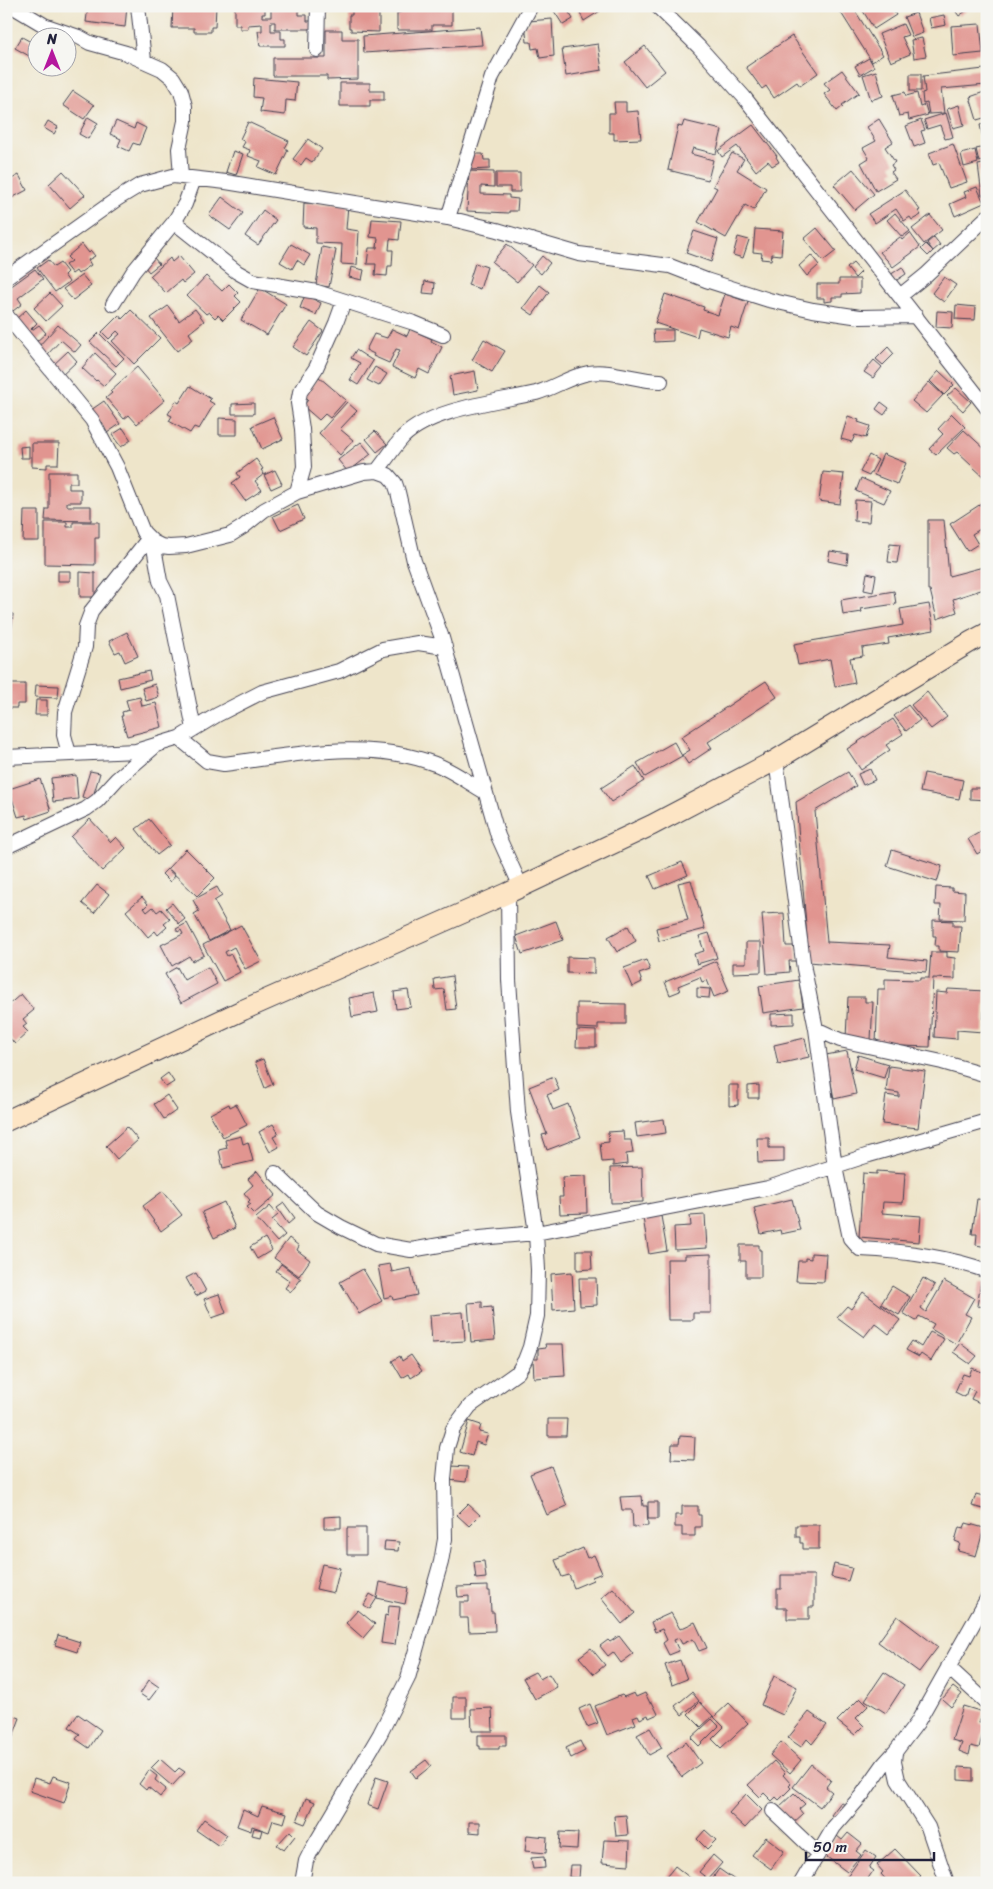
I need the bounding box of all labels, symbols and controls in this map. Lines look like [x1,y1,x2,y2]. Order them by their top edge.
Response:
text: N [46,27,57,52]
north arrow [28,28,78,78]
scale bar [806,1829,933,1861]
text: 50 m [813,1834,848,1860]

